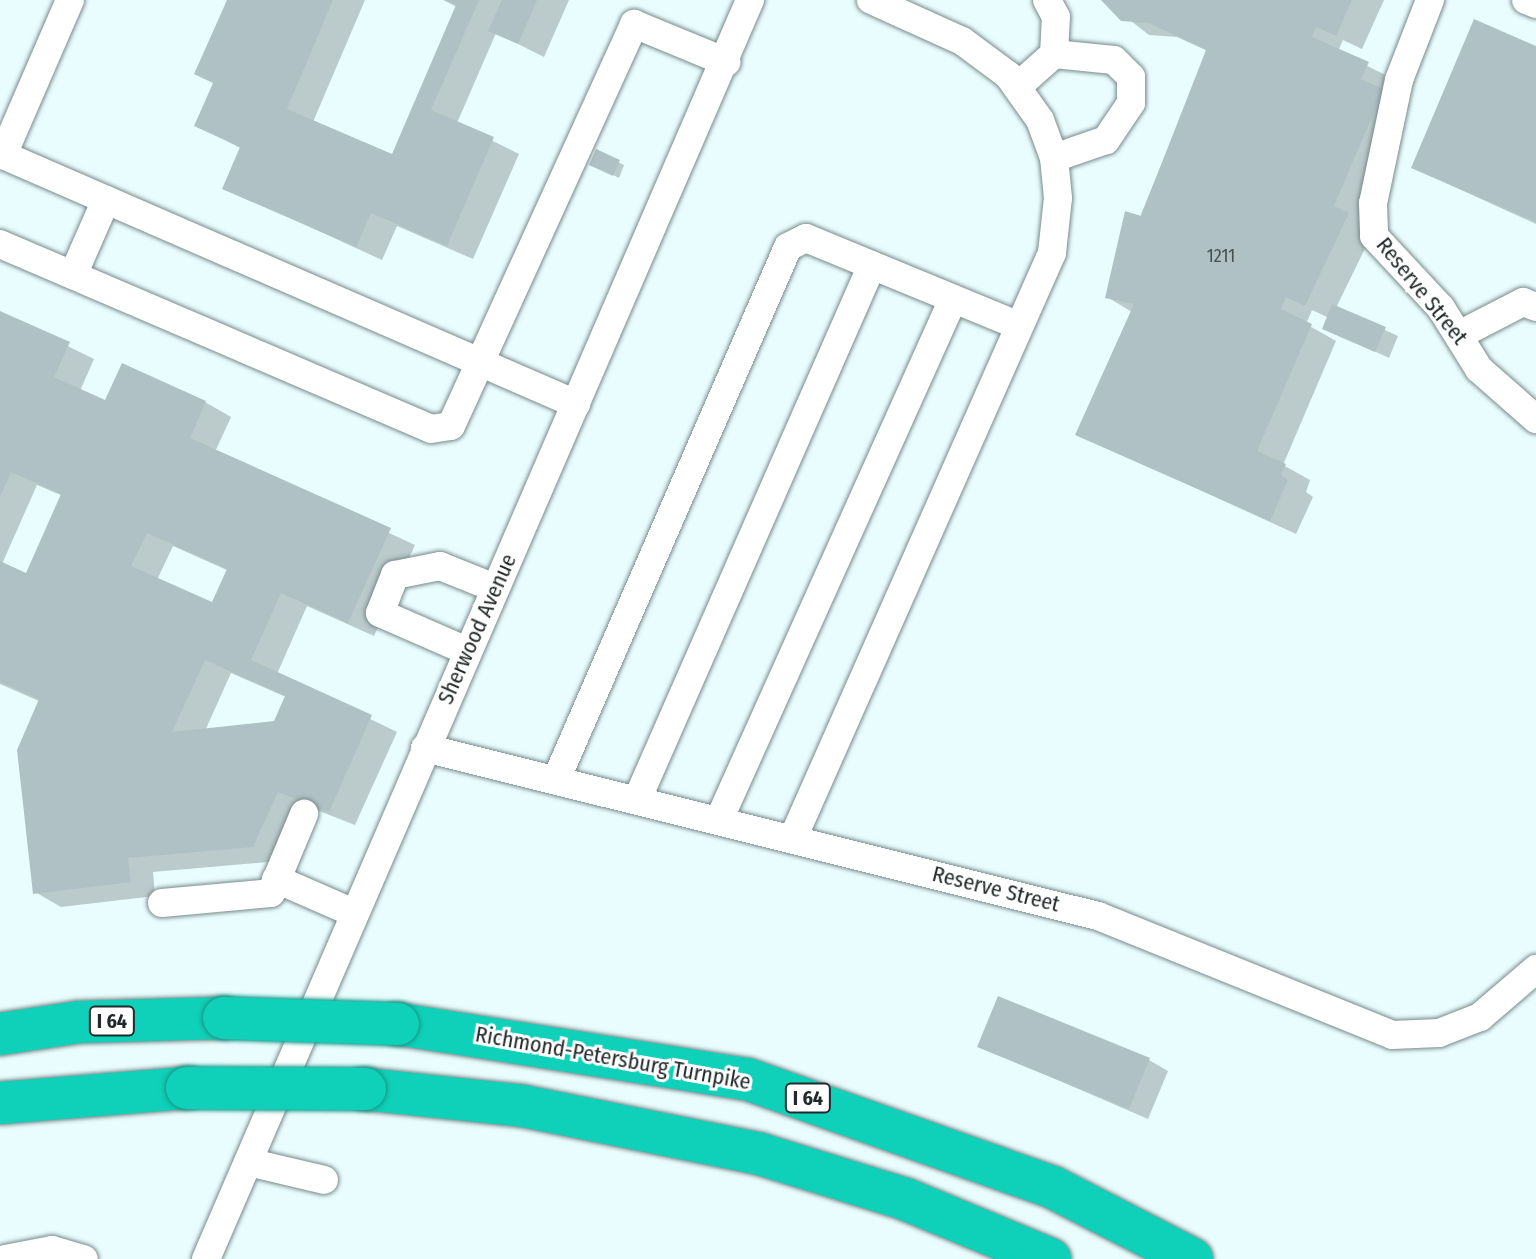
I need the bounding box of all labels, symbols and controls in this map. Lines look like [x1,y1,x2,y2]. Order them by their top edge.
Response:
street label: Reserve Street [1371,232,1473,350]
house number: 1211 [1207,245,1235,267]
street label: Sherwood Avenue [432,550,522,708]
street label: Reserve Street [930,860,1062,918]
road number: I 64 [88,1005,136,1037]
street label: Richmond-Petersburg Turnpike [473,1021,753,1095]
road number: I 64 [784,1082,832,1114]

